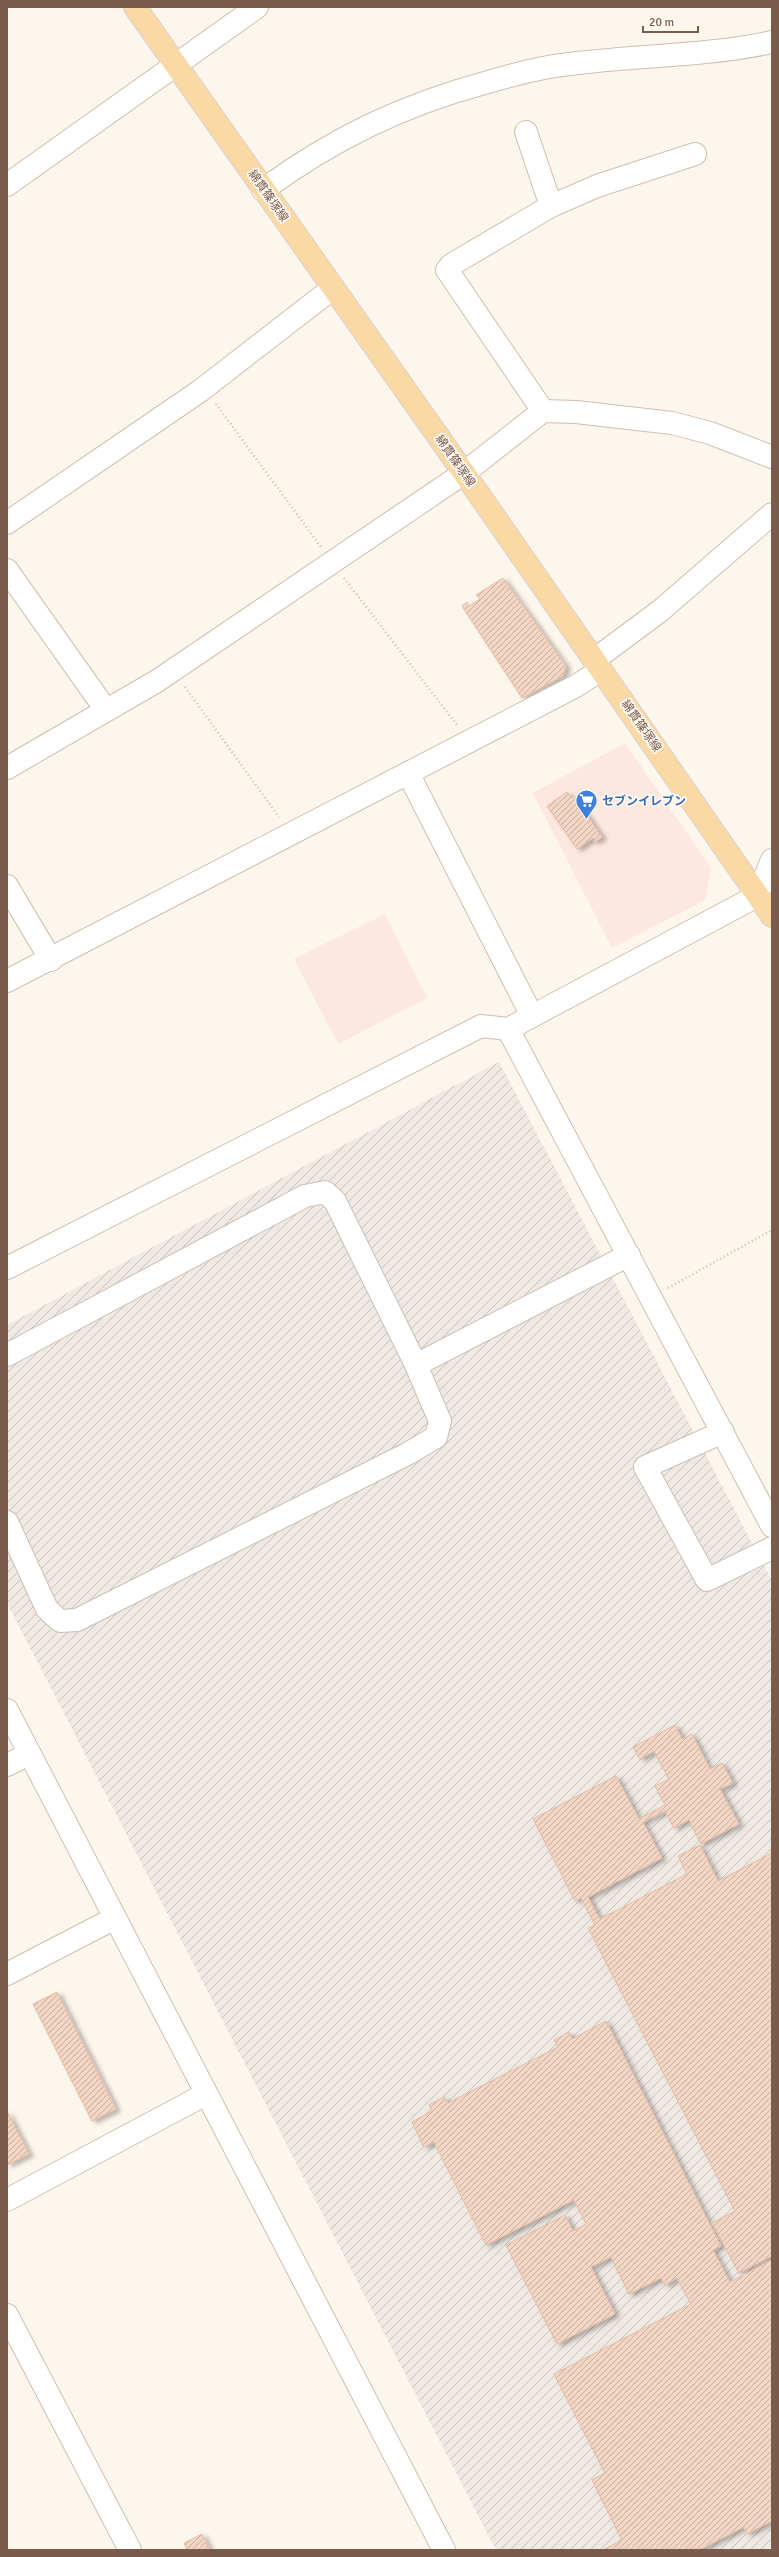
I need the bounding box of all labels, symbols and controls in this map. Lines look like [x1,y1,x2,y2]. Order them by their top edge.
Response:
scale bar [643,8,698,34]
text: 20 m [649,15,674,30]
street label: 綿貫篠塚線 [245,167,291,225]
street label: 綿貫篠塚線 [432,432,478,490]
street label: 綿貫篠塚線 [618,697,664,755]
supermarket icon: セブンイレブン [574,788,600,821]
place label: セブンイレブン [602,794,686,809]

